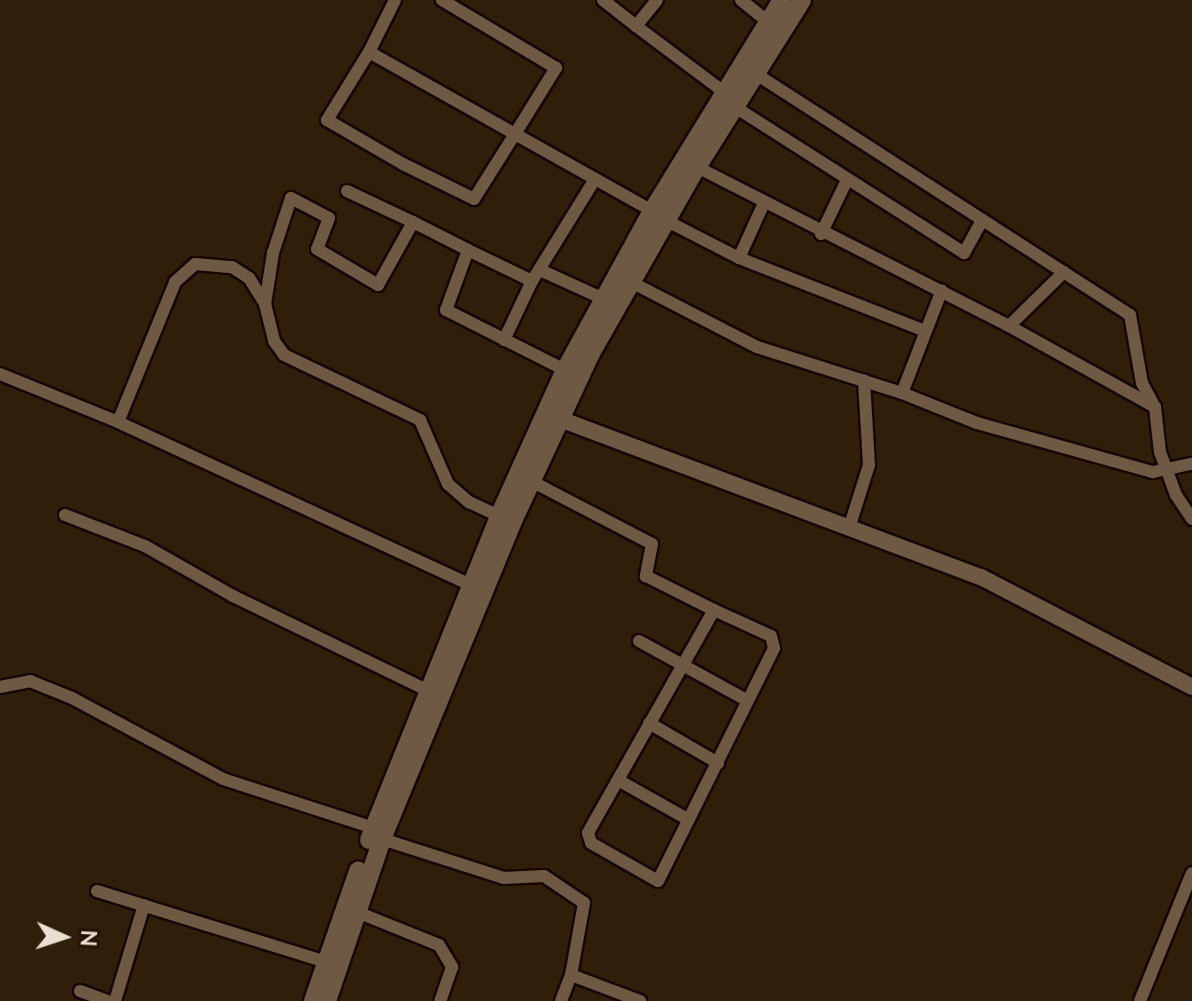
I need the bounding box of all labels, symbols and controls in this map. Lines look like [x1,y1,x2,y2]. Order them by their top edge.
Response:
north arrow [24,897,104,977]
text: N [73,929,103,947]

